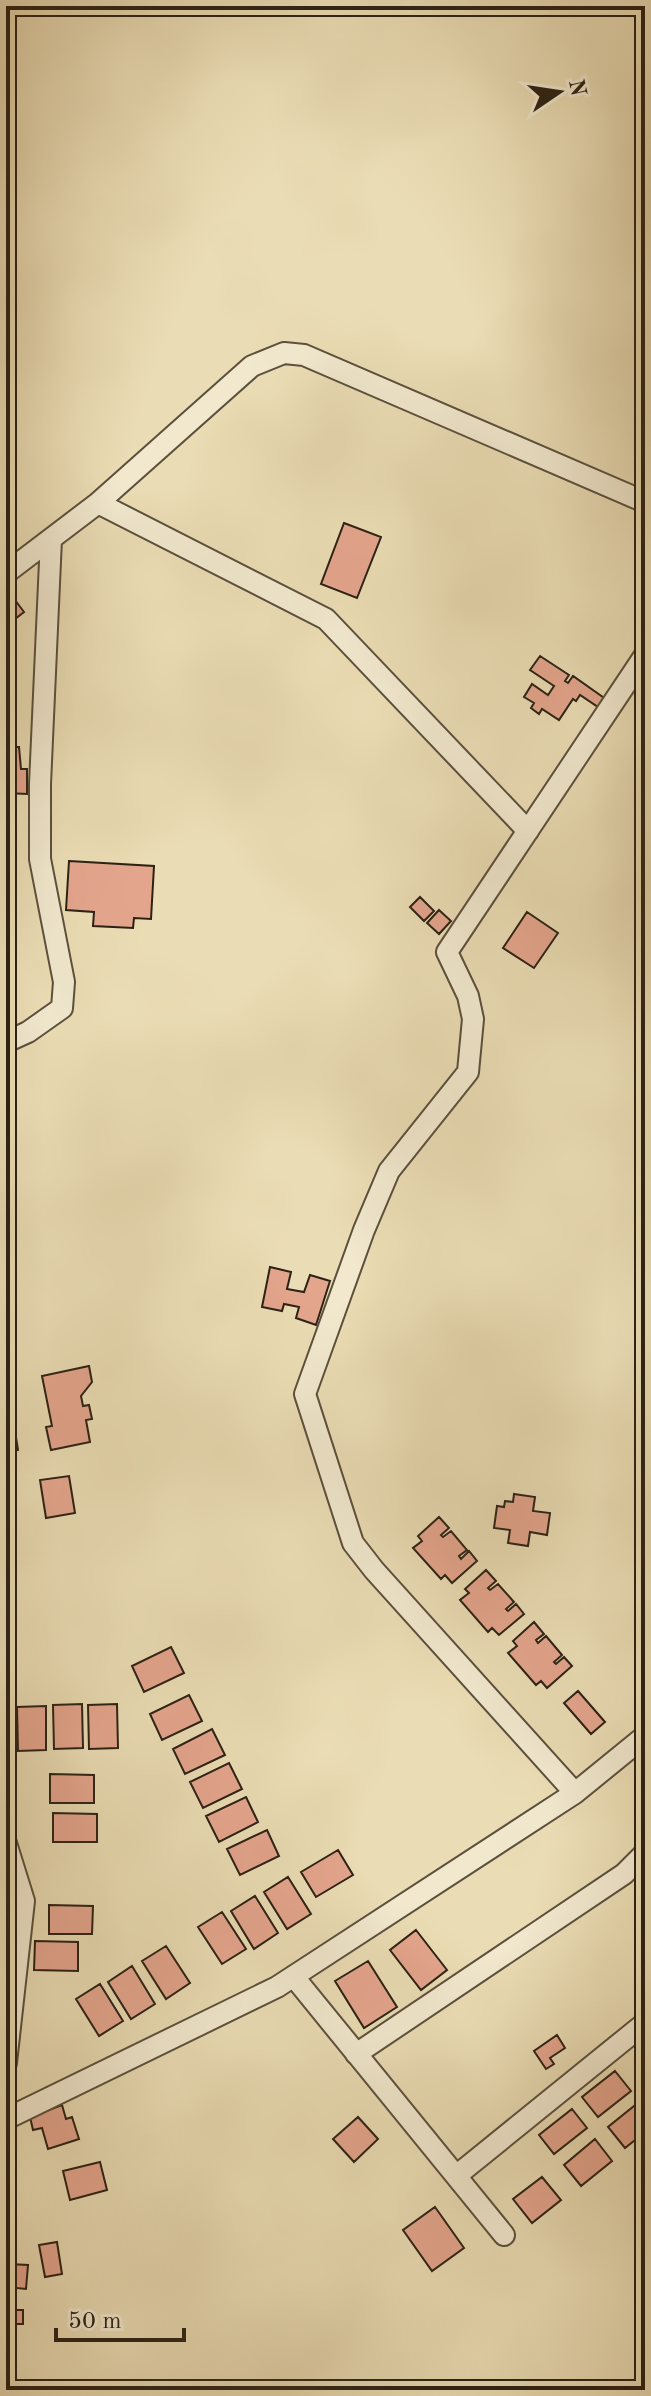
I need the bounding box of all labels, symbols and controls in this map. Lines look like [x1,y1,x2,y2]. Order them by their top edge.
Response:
north arrow [519,52,599,132]
text: N [564,77,589,99]
scale bar [56,2292,184,2342]
text: 50 m [68,2310,122,2334]

